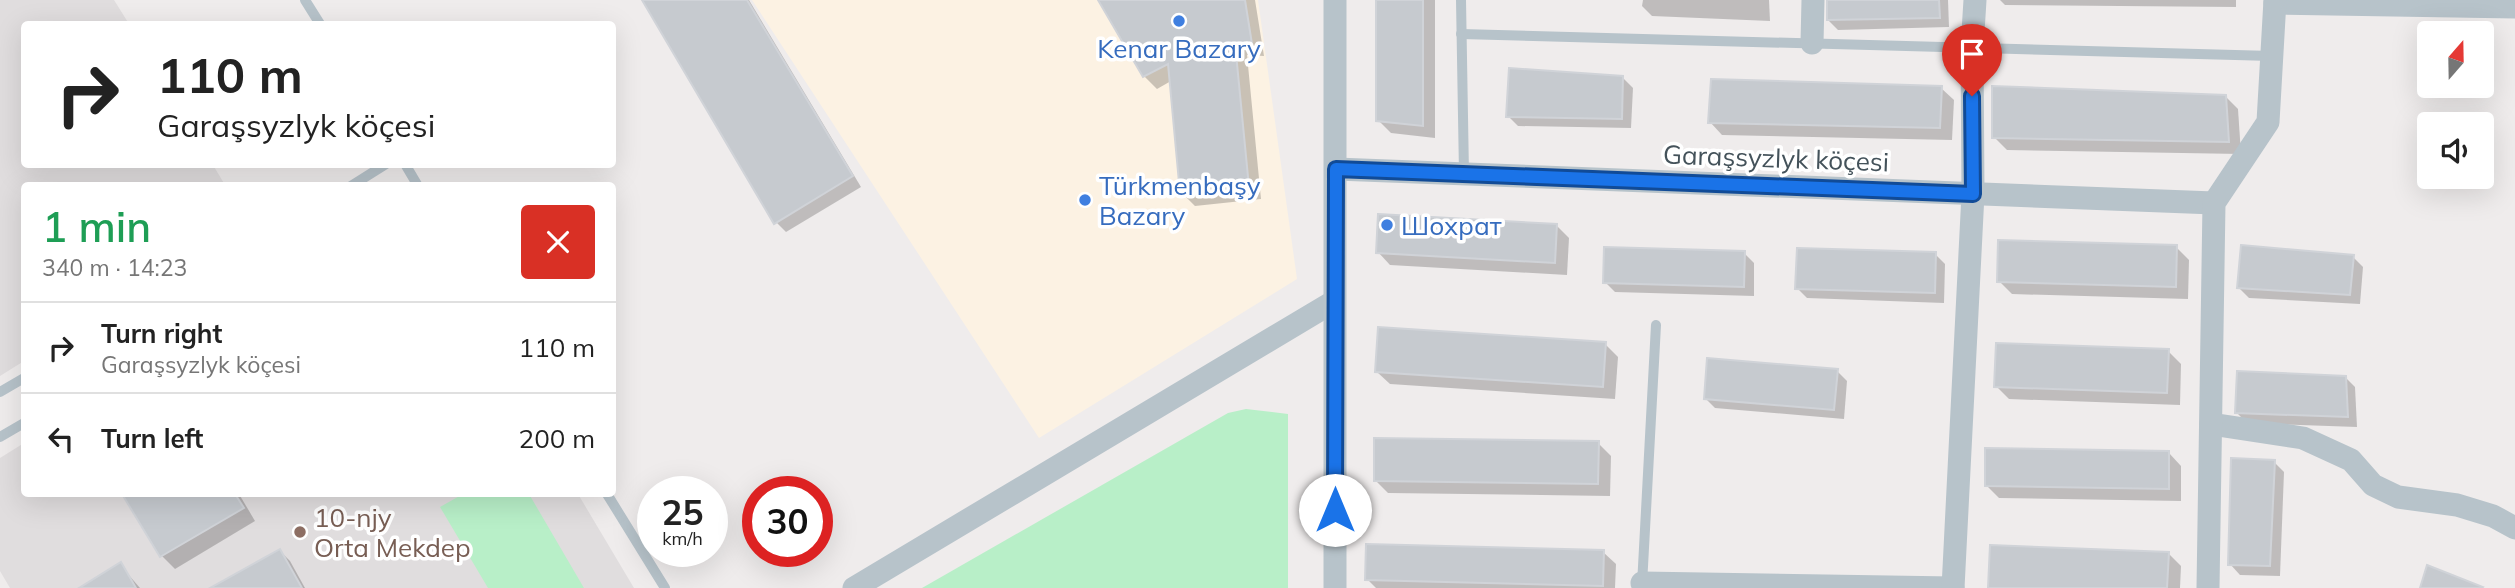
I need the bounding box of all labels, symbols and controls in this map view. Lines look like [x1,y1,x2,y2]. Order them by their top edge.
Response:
marker: Kenar Bazary [1171,13,1187,29]
north arrow [2417,21,2494,98]
map controls [2417,21,2494,189]
pin [1942,24,2002,96]
place label: Kenar Bazary [1097,32,1261,65]
icon: arrive [1953,35,1991,73]
text: 110 m [157,44,303,105]
icon: right [42,49,133,140]
text: Garaşsyzlyk köçesi [157,105,435,145]
button: sound [2417,112,2494,189]
street label: Garaşsyzlyk köçesi [1662,138,1890,178]
place label: Türkmenbaşy Bazary [1099,169,1261,232]
marker: Türkmenbaşy Bazary [1077,192,1093,208]
text: 1 min [42,200,151,253]
button: close [521,205,595,279]
place label: Шохрат [1401,209,1502,242]
marker: Шохрат [1379,217,1395,233]
text: 340 m · 14:23 [42,253,187,282]
text: Turn right [101,317,222,350]
icon: right [42,329,80,367]
text: 110 m [519,331,595,364]
text: Garaşsyzlyk köçesi [101,350,301,379]
icon: left [42,420,80,458]
text: Turn left [101,422,203,455]
text: 200 m [519,422,595,455]
position arrow [1298,473,1372,547]
speed limit sign: 30 [742,476,833,567]
text: 25 [661,490,704,534]
place label: 10-njy Orta Mekdep [314,501,471,564]
marker: 10-njy Orta Mekdep [292,524,308,540]
text: km/h [662,527,703,550]

